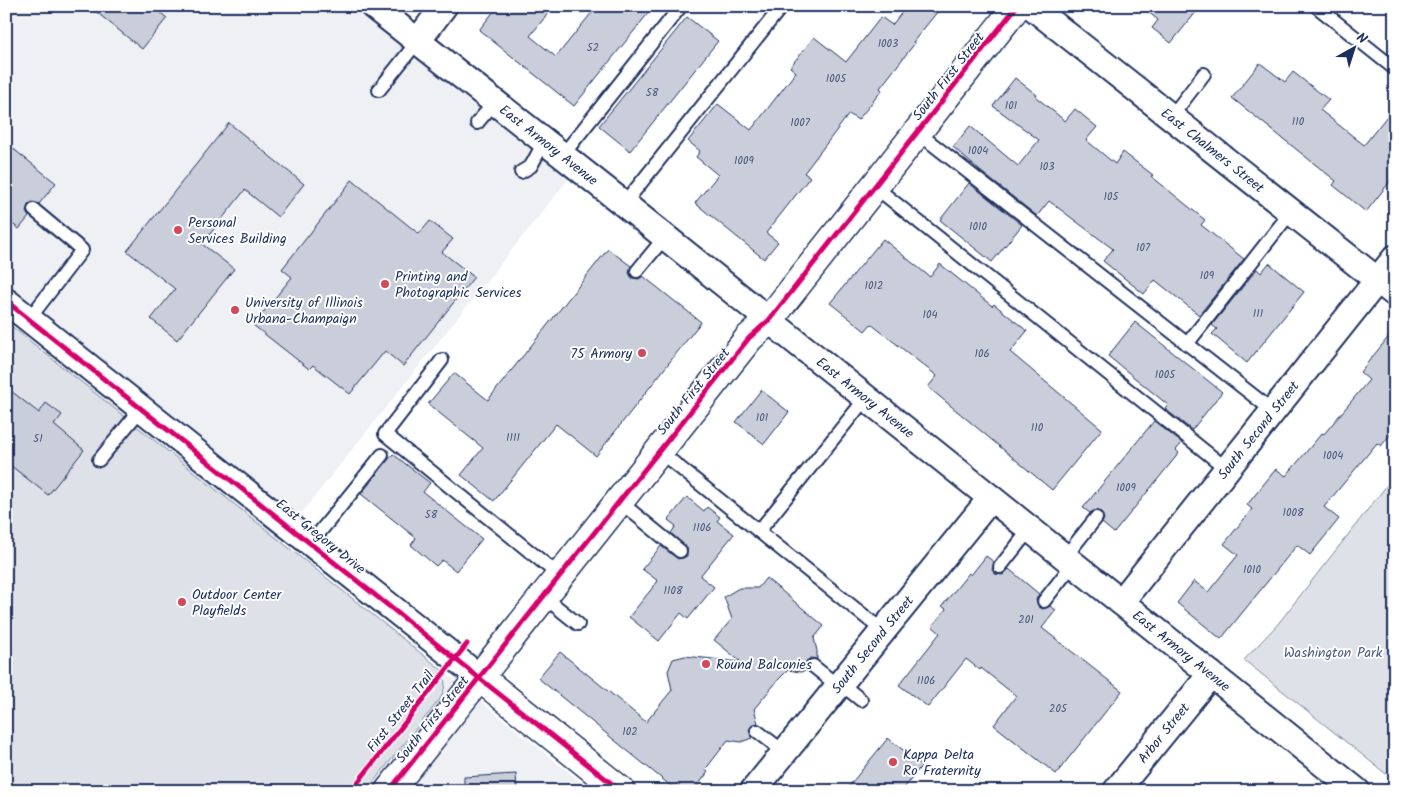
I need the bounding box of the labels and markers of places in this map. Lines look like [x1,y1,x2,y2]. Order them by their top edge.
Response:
place label: Personal Services Building [188,212,287,250]
marker: Personal Services Building [172,224,184,236]
place label: Printing and Photographic Services [395,266,522,304]
marker: Printing and Photographic Services [379,278,391,290]
place label: University of Illinois Urbana-Champaign [245,292,363,330]
marker: University of Illinois Urbana-Champaign [229,304,241,316]
place label: 75 Armory [571,343,632,365]
marker: 75 Armory [636,347,648,359]
place label: Outdoor Center Playfields [192,584,283,622]
marker: Outdoor Center Playfields [176,596,188,608]
place label: Round Balconies [716,654,812,676]
marker: Round Balconies [700,658,712,670]
place label: Kappa Delta Ro Fraternity [903,744,981,782]
marker: Kappa Delta Ro Fraternity [887,756,899,768]

